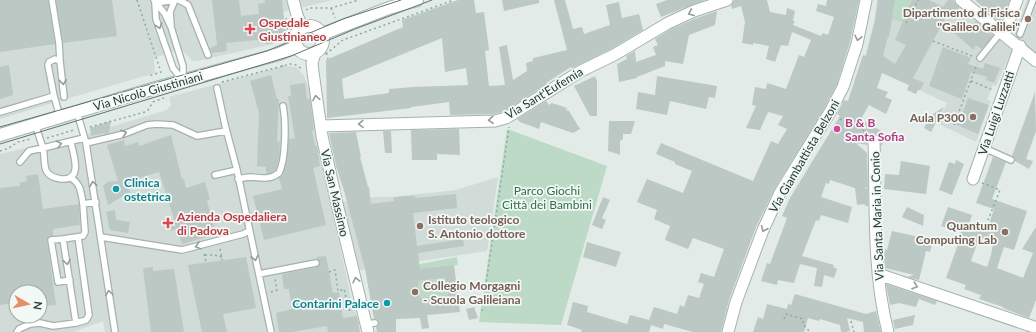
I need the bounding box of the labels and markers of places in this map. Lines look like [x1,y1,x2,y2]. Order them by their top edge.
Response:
place label: Dipartimento di Fisica "Galileo Galilei" [903,5,1020,34]
marker: Dipartimento di Fisica "Galileo Galilei" [1023,14,1033,24]
place label: Ospedale Giustinianeo [259,15,327,44]
marker: Ospedale Giustinianeo [244,23,256,35]
place label: Aula P300 [909,110,965,125]
marker: Aula P300 [968,112,978,122]
place label: B & B Santa Sofia [845,115,904,144]
marker: B & B Santa Sofia [832,124,842,134]
place label: Clinica ostetrica [124,175,171,204]
marker: Clinica ostetrica [111,184,121,194]
place label: Azienda Ospedaliera di Padova [176,209,287,238]
place label: Istituto teologico S. Antonio dottore [428,212,526,241]
marker: Azienda Ospedaliera di Padova [162,217,174,229]
place label: Quantum Computing Lab [916,218,997,247]
marker: Istituto teologico S. Antonio dottore [415,221,425,231]
marker: Quantum Computing Lab [1000,227,1010,237]
place label: Collegio Morgagni - Scuola Galileiana [423,278,521,307]
marker: Collegio Morgagni - Scuola Galileiana [410,287,420,297]
place label: Contarini Palace [292,296,380,311]
marker: Contarini Palace [382,298,392,308]

